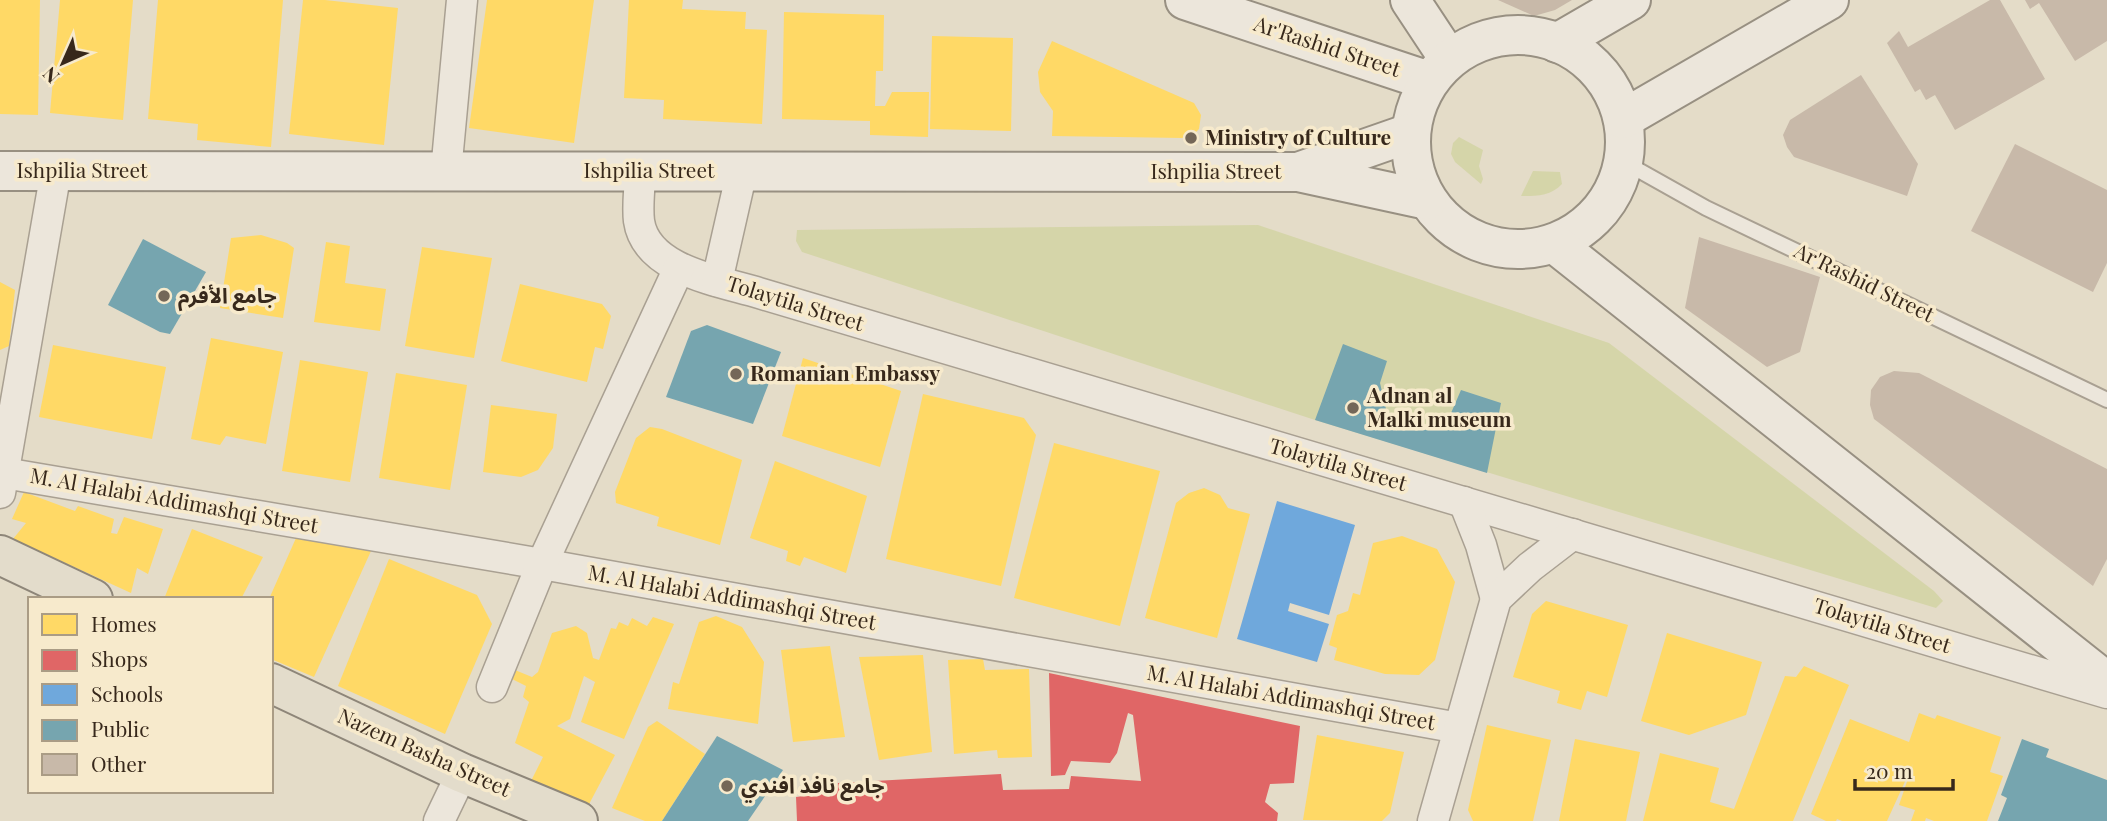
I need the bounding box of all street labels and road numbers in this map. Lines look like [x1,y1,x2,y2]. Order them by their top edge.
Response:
street label: Ar'Rashid Street [1250,8,1405,82]
street label: Ishpilia Street [16,155,148,183]
street label: Ishpilia Street [583,155,715,183]
street label: Ishpilia Street [1150,156,1282,184]
street label: Ar'Rashid Street [1789,235,1940,327]
street label: Tolaytila Street [724,268,868,336]
street label: Tolaytila Street [1267,430,1411,496]
street label: M. Al Halabi Addimashqi Street [28,460,321,538]
street label: M. Al Halabi Addimashqi Street [586,557,879,635]
street label: Tolaytila Street [1811,590,1955,658]
street label: M. Al Halabi Addimashqi Street [1145,657,1438,735]
street label: Nazem Basha Street [334,700,516,802]

